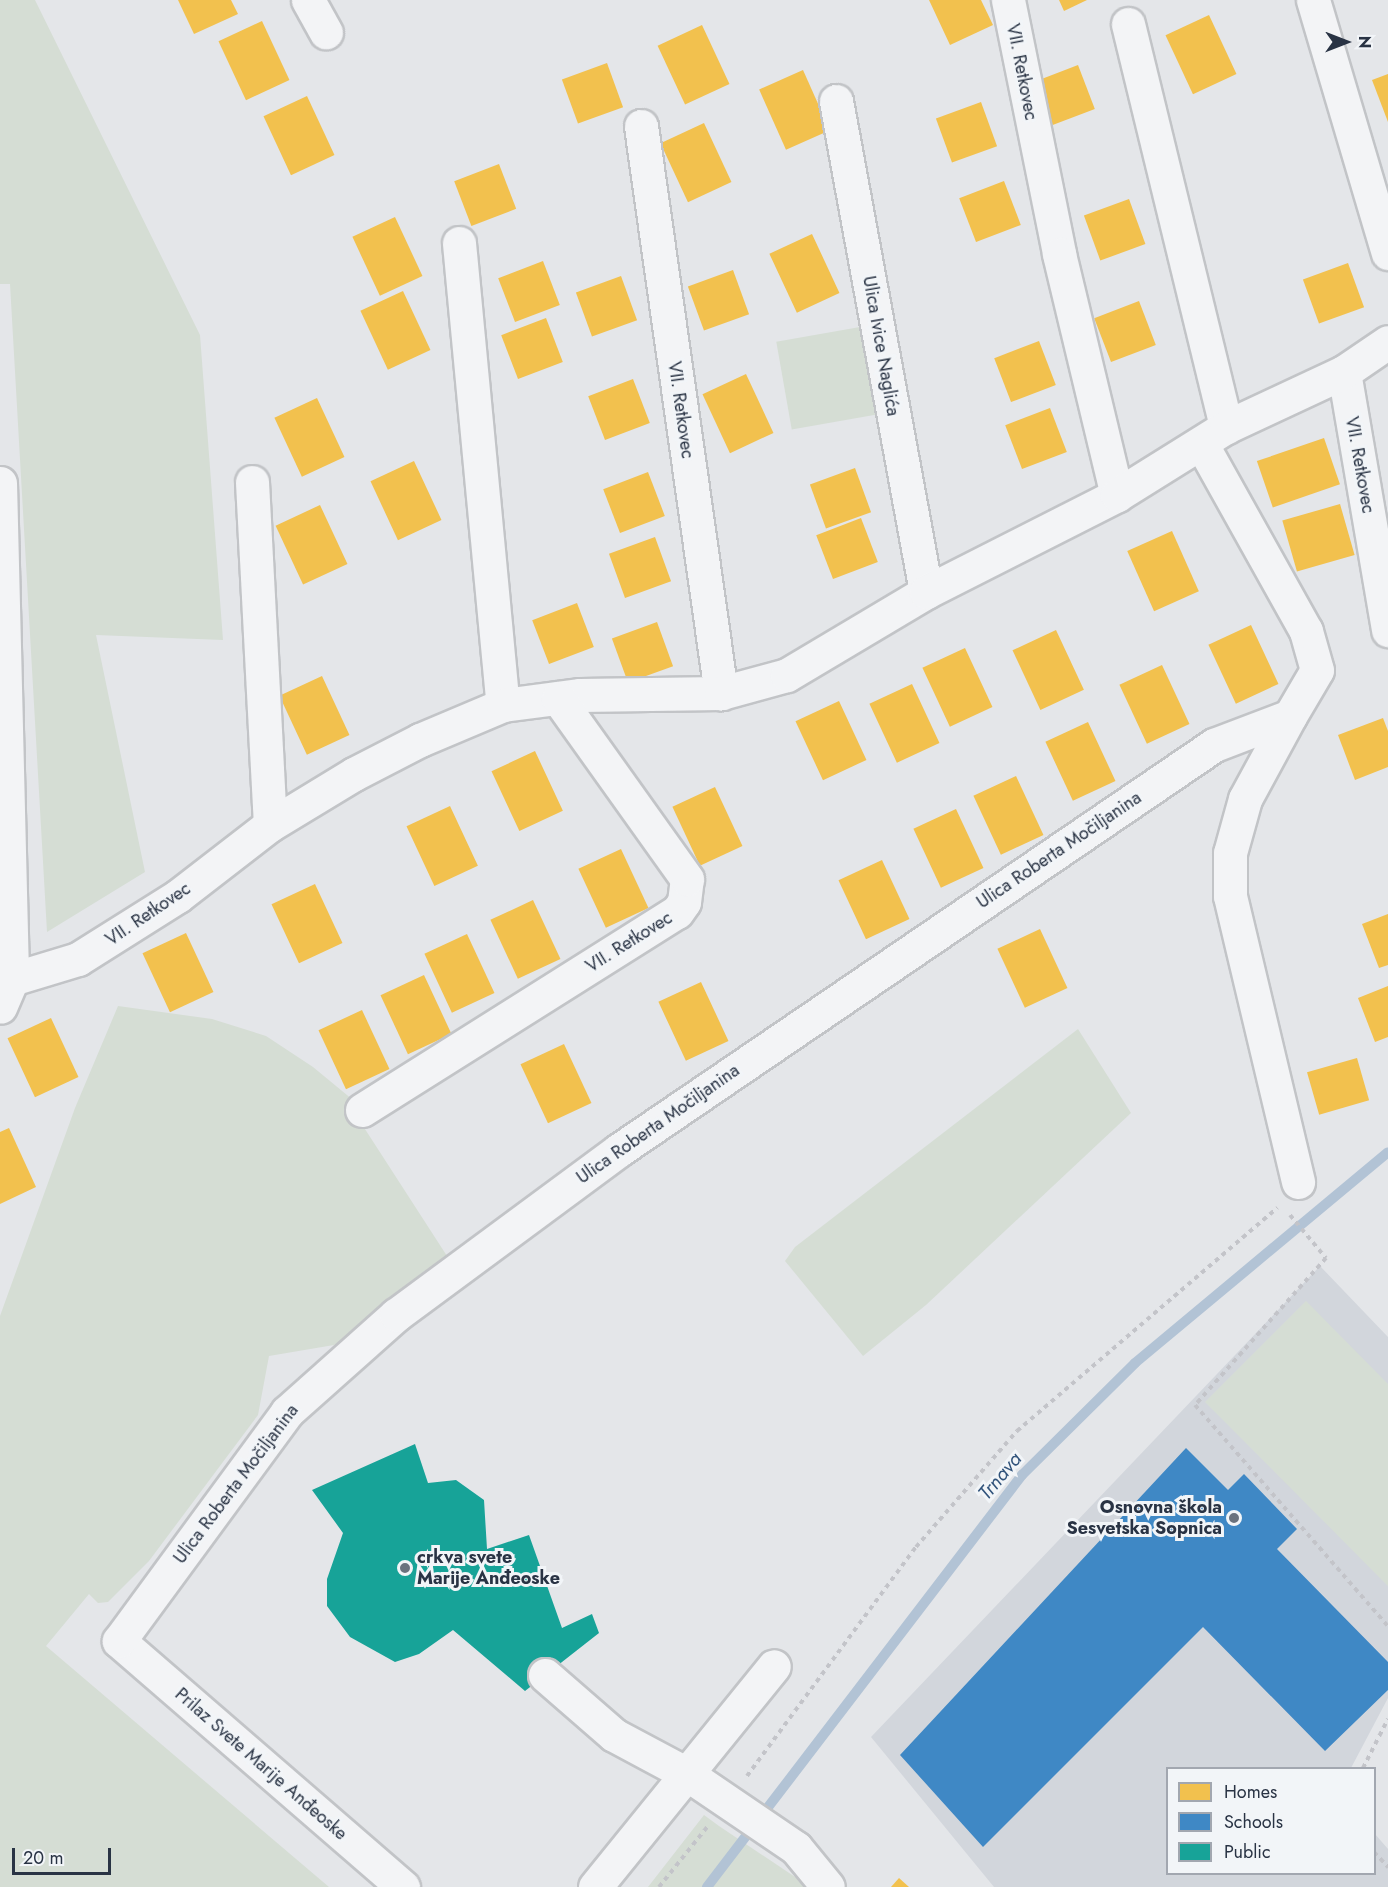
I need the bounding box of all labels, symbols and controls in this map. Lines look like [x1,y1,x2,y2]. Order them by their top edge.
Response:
north arrow [1316,12,1376,72]
street label: VII. Retkovec [1002,22,1042,122]
text: N [1353,36,1376,48]
street label: Ulica Ivice Naglića [858,274,904,418]
street label: VII. Retkovec [663,360,699,460]
street label: VII. Retkovec [1341,415,1379,515]
street label: Ulica Roberta Močiljanina [973,787,1145,913]
street label: VII. Retkovec [101,878,195,950]
street label: VII. Retkovec [582,907,676,977]
street label: Ulica Roberta Močiljanina [572,1060,744,1188]
street label: Ulica Roberta Močiljanina [169,1400,303,1568]
water label: Trnava [973,1447,1027,1505]
place label: Osnovna škola Sesvetska Sopnica [1066,1497,1222,1540]
marker: Osnovna škola Sesvetska Sopnica [1227,1511,1241,1525]
place label: crkva svete Marije Anđeoske [417,1547,560,1590]
marker: crkva svete Marije Anđeoske [398,1561,412,1575]
street label: Prilaz Svete Marije Anđeoske [171,1683,351,1845]
legend [1166,1767,1376,1875]
text: Homes [1224,1779,1277,1805]
text: Schools [1224,1809,1283,1835]
scale bar [15,1836,114,1874]
text: Public [1224,1839,1271,1865]
text: 20 m [23,1845,63,1871]

